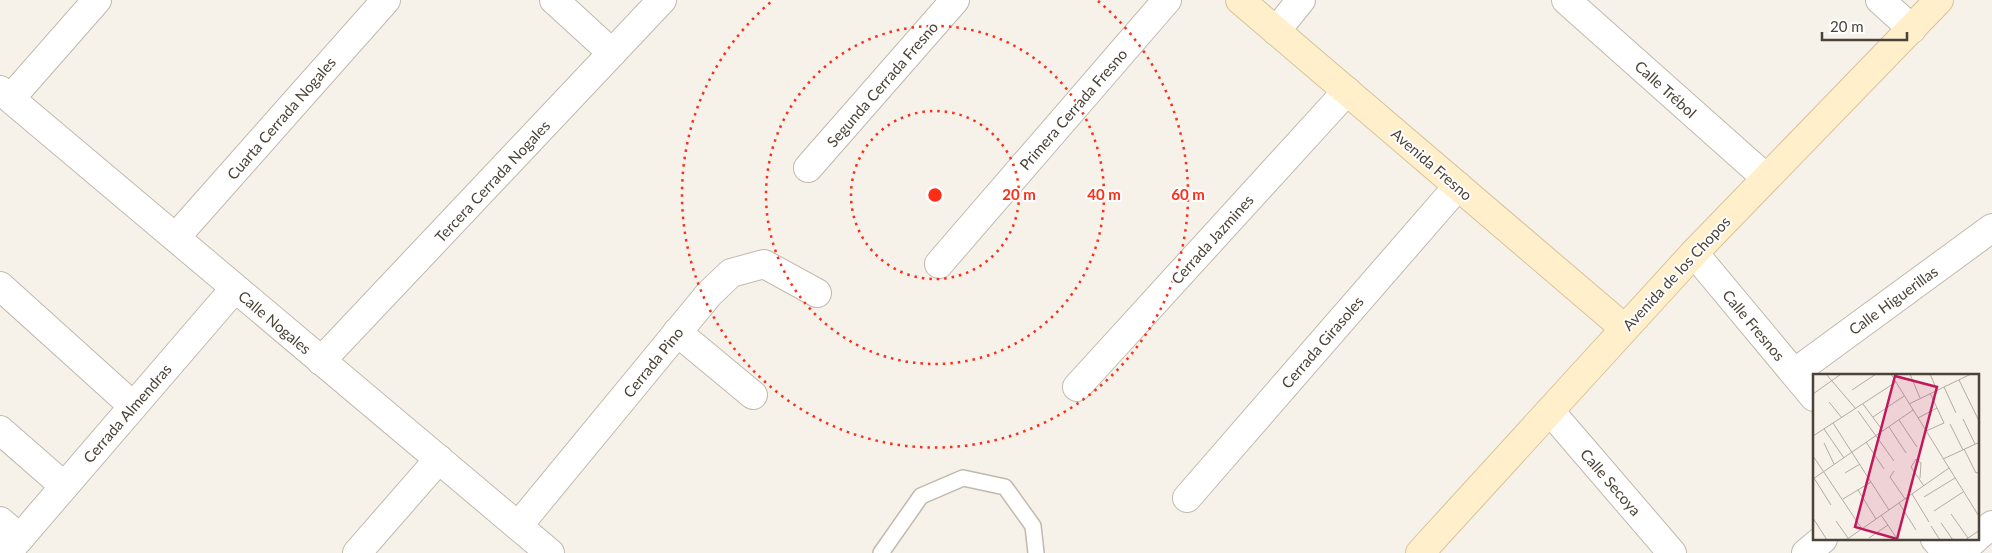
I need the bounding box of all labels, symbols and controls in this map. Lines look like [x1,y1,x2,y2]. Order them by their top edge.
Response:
scale bar [1822,10,1907,42]
text: 20 m [1830,17,1864,35]
street label: Segunda Cerrada Fresno [823,18,941,150]
street label: Primera Cerrada Fresno [1015,45,1131,173]
street label: Cuarta Cerrada Nogales [223,53,339,183]
street label: Calle Trébol [1632,57,1700,121]
street label: Tercera Cerrada Nogales [431,116,553,246]
street label: Avenida Fresno [1388,124,1476,204]
text: 20 m [1002,185,1036,203]
text: 40 m [1087,185,1121,203]
text: 60 m [1171,185,1205,203]
centre of rings [926,186,944,204]
street label: Cerrada Jazmines [1167,191,1257,287]
street label: Avenida de los Chopos [1618,212,1734,334]
street label: Calle Higuerillas [1845,262,1941,338]
street label: Calle Nogales [235,286,315,358]
street label: Calle Fresnos [1719,286,1789,364]
street label: Cerrada Girasoles [1277,292,1367,392]
street label: Cerrada Pino [619,323,687,401]
street label: Cerrada Almendras [79,360,175,466]
inset map [1813,374,1980,540]
street label: Calle Secoya [1577,445,1645,519]

